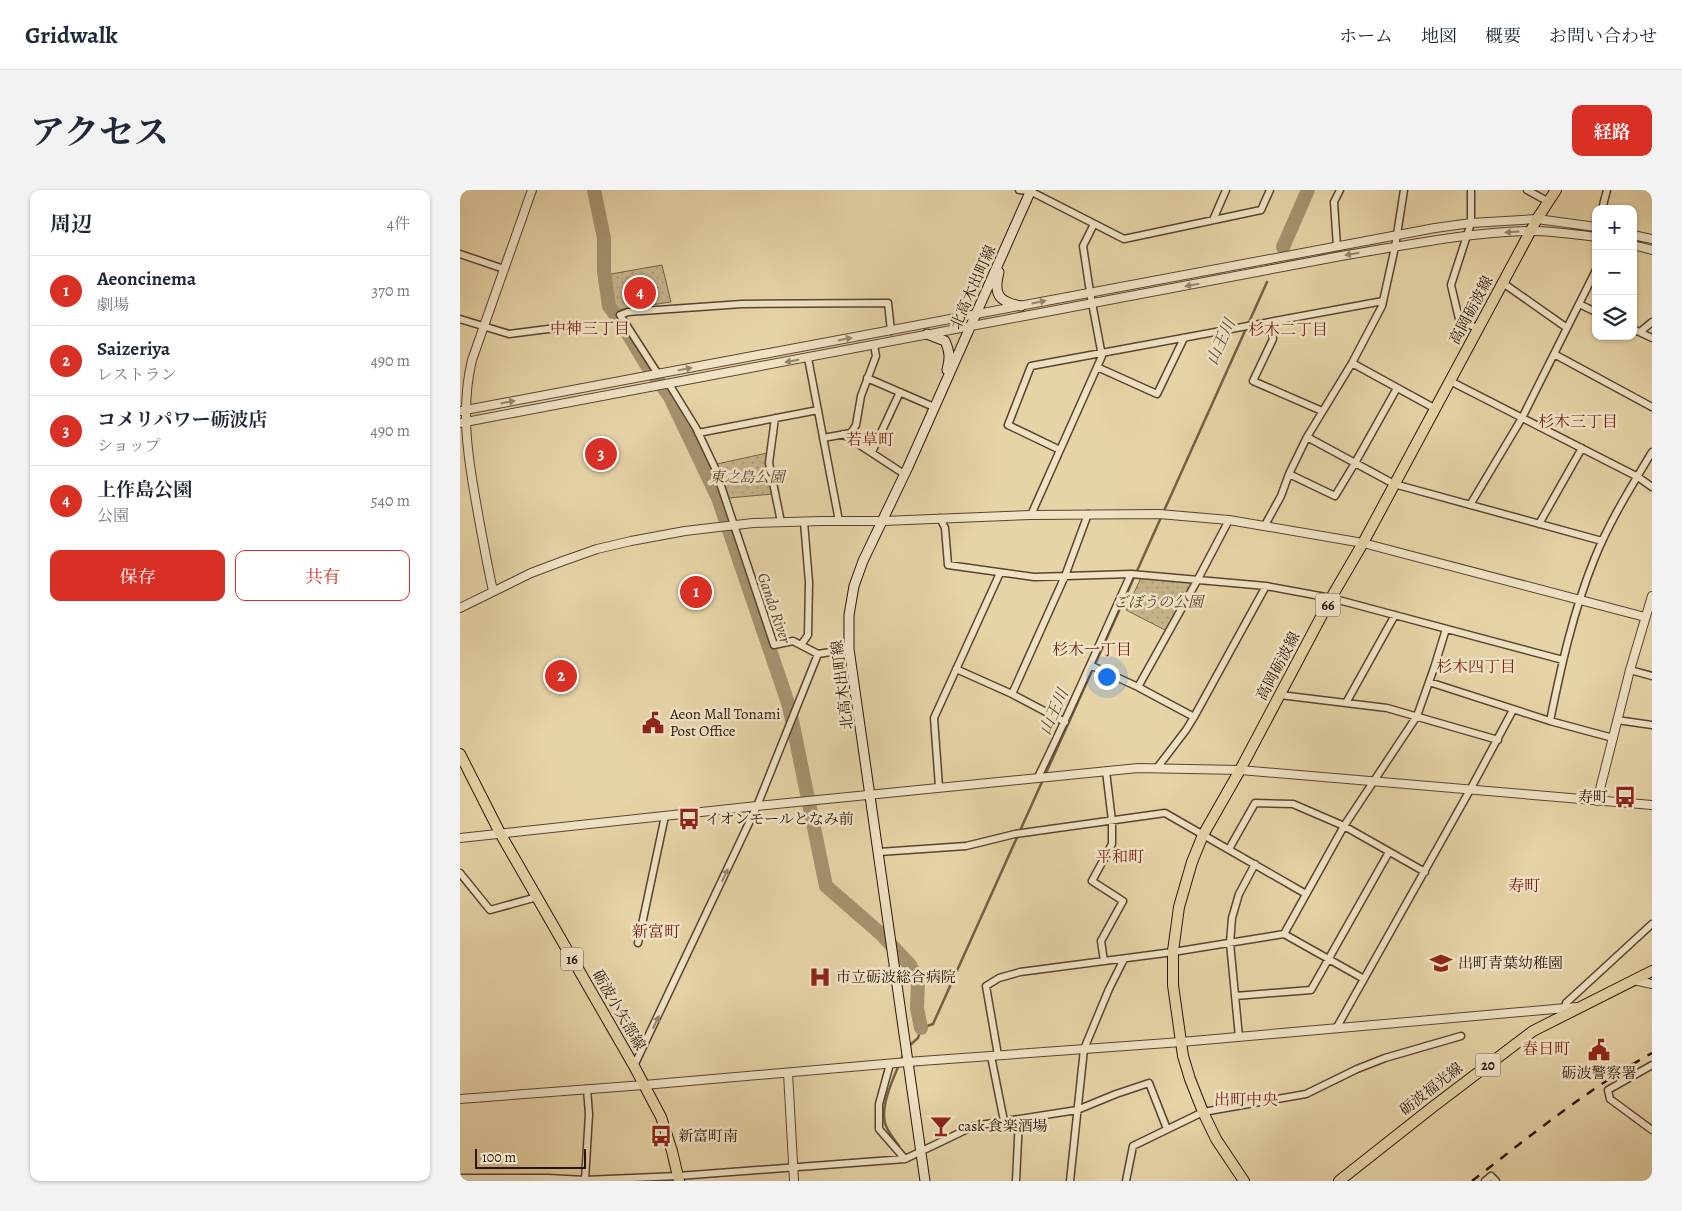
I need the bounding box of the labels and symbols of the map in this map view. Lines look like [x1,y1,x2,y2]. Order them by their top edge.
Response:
one-way arrow [1504,229,1520,237]
street label: 北高木出町線 [946,242,1000,332]
one-way arrow [1343,251,1359,259]
street label: 高岡砺波線 [1445,272,1497,348]
pin: 4 [624,274,656,312]
one-way arrow [1184,281,1200,289]
one-way arrow [1031,298,1047,306]
water label: 山王川 [1201,314,1242,368]
district label: 中神三丁目 [550,318,630,340]
district label: 杉木二丁目 [1248,319,1328,341]
one-way arrow [837,335,853,343]
one-way arrow [783,357,799,365]
one-way arrow [677,365,693,373]
one-way arrow [500,398,516,406]
district label: 杉木三丁目 [1538,411,1618,433]
district label: 若草町 [846,429,894,451]
pin: 3 [585,435,617,473]
park label: 東之島公園 [709,467,787,487]
water label: Gando River [752,570,796,647]
pin: 1 [680,573,712,611]
park label: ごぼうの公園 [1113,592,1206,612]
road number: 66 [1316,594,1340,616]
street label: 高岡砺波線 [1252,628,1304,704]
street label: 北高木出町線 [827,639,857,731]
district label: 杉木一丁目 [1052,639,1132,661]
district label: 杉木四丁目 [1436,656,1516,678]
pin: 2 [545,657,577,695]
your location [1094,664,1120,690]
water label: 山王川 [1034,684,1075,738]
place label: Aeon Mall Tonami Post Office [669,704,780,741]
public building icon: Aeon Mall Tonami Post Office [640,710,666,736]
bus stop icon: 寿町 [1612,784,1638,810]
place label: 寿町 [1578,787,1608,807]
bus stop icon: イオンモールとなみ前 [676,806,702,832]
place label: イオンモールとなみ前 [705,809,854,829]
district label: 平和町 [1096,846,1144,868]
one-way arrow [721,868,729,882]
district label: 寿町 [1508,875,1540,897]
district label: 新富町 [632,921,680,943]
road number: 16 [561,948,583,971]
school or university icon: 出町青葉幼稚園 [1428,950,1454,976]
place label: 出町青葉幼稚園 [1458,953,1563,973]
hospital icon: 市立砺波総合病院 [807,964,833,990]
street label: 砺波小矢部線 [588,966,650,1054]
place label: 市立砺波総合病院 [836,967,956,987]
one-way arrow [652,1015,660,1029]
public building icon: 砺波警察署 [1586,1037,1612,1063]
district label: 春日町 [1522,1038,1570,1060]
road number: 20 [1476,1054,1500,1076]
street label: 砺波福光線 [1395,1058,1467,1120]
place label: 砺波警察署 [1561,1063,1637,1083]
district label: 出町中央 [1214,1089,1278,1111]
bar icon: cask 食楽酒場 [928,1113,954,1139]
place label: cask 食楽酒場 [958,1116,1048,1136]
bus stop icon: 新富町南 [648,1123,674,1149]
place label: 新富町南 [678,1126,738,1146]
scale bar [475,1146,586,1169]

